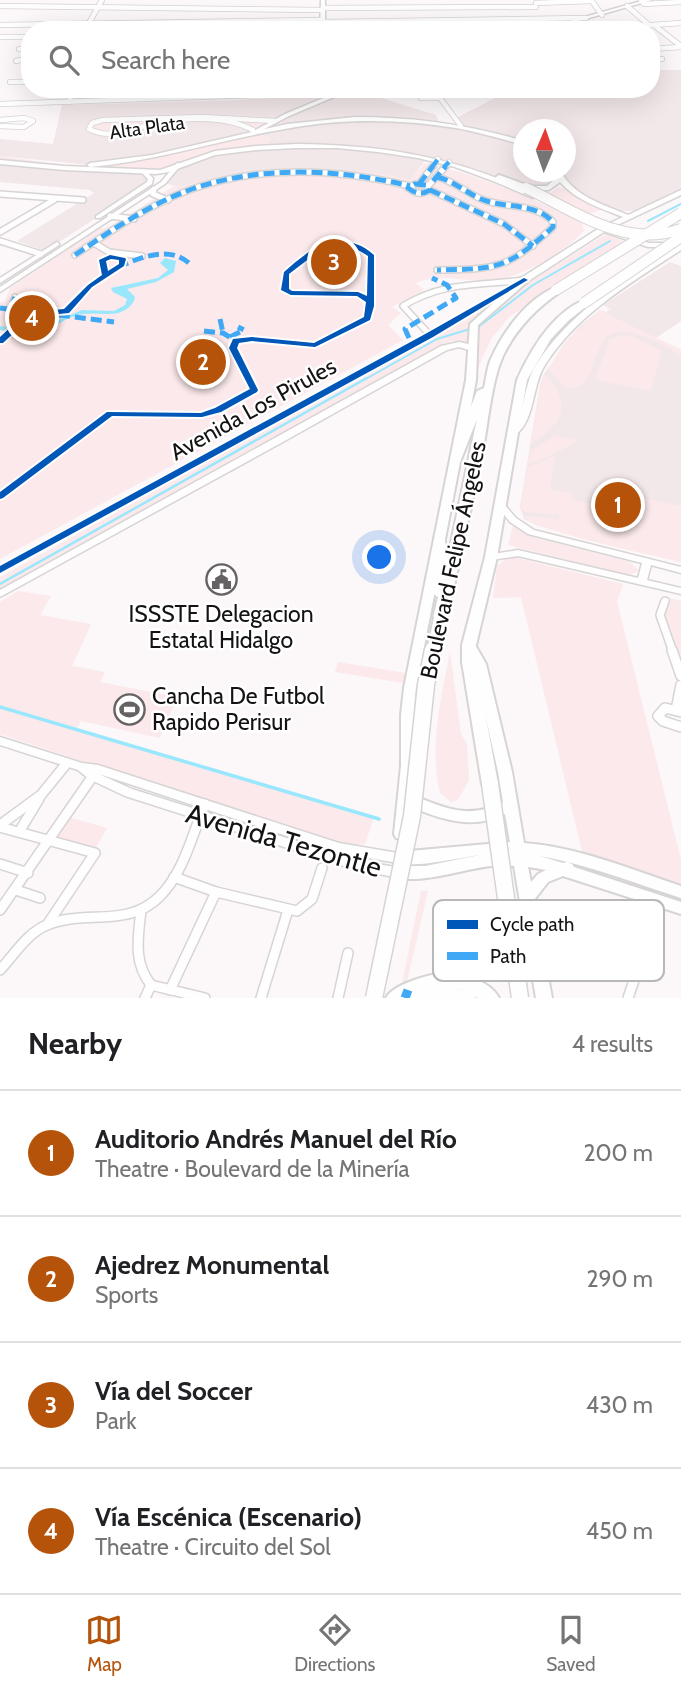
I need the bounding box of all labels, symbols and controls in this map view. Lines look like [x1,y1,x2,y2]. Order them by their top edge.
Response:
search box [21,21,660,98]
icon: search [45,41,83,79]
text: Search here [101,44,230,76]
street label: Alta Plata [108,111,186,144]
north arrow [513,119,576,182]
pin: 3 [311,236,357,288]
pin: 4 [9,292,55,344]
pin: 2 [180,336,226,388]
street label: Avenida Los Pirules [165,352,341,466]
street label: Boulevard Felipe Ángeles [413,438,492,681]
pin: 1 [595,479,641,531]
your location [362,540,396,574]
public building icon: ISSSTE Delegacion Estatal Hidalgo [204,563,238,597]
place label: ISSSTE Delegacion Estatal Hidalgo [128,600,314,654]
place label: Cancha De Futbol Rapido Perisur [152,682,325,736]
sports icon: Cancha De Futbol Rapido Perisur [112,692,146,726]
street label: Avenida Tezontle [182,796,386,884]
legend [433,900,664,981]
text: Cycle path [490,913,574,936]
text: Path [490,945,526,968]
text: Nearby [28,1025,122,1062]
text: 4 results [572,1030,653,1058]
text: Auditorio Andrés Manuel del Río [95,1123,457,1155]
text: 1 [47,1139,55,1167]
text: 200 m [583,1139,653,1167]
text: Theatre · Boulevard de la Minería [95,1155,410,1183]
text: Ajedrez Monumental [95,1249,329,1281]
text: 2 [45,1265,57,1293]
text: 290 m [586,1265,653,1293]
text: Sports [95,1281,158,1309]
text: Vía del Soccer [95,1375,252,1407]
text: 3 [45,1391,57,1419]
text: 430 m [586,1391,653,1419]
text: Park [95,1407,136,1435]
text: Vía Escénica (Escenario) [95,1501,362,1533]
text: 4 [44,1517,58,1545]
text: 450 m [586,1517,653,1545]
text: Theatre · Circuito del Sol [95,1533,331,1561]
tab: Map [85,1611,123,1676]
tab: Directions [294,1611,375,1676]
tab: Saved [546,1611,596,1676]

